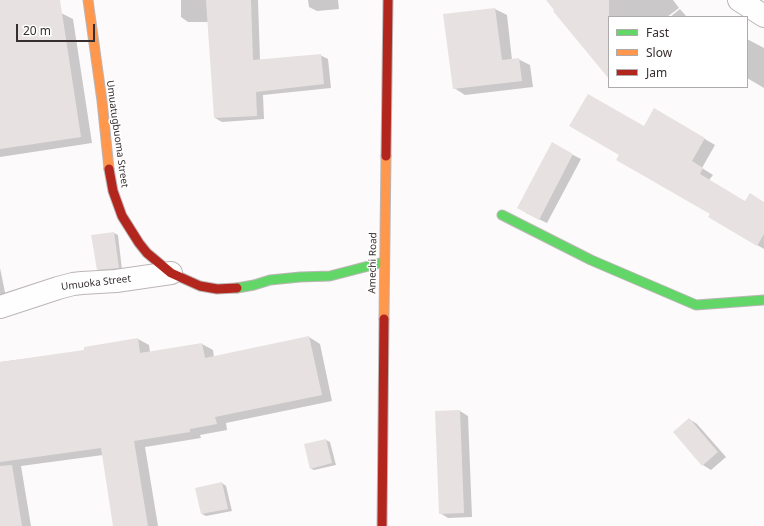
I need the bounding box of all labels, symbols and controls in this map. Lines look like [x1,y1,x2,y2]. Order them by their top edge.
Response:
scale bar [18,16,97,42]
legend [608,16,748,88]
text: 20 m [23,22,51,39]
text: Fast [646,24,669,41]
text: Slow [646,44,672,61]
text: Jam [646,64,667,81]
street label: Umuatugbuoma Street [104,80,130,188]
street label: Amechi Road [366,232,380,294]
street label: Umuoka Street [60,273,132,293]

